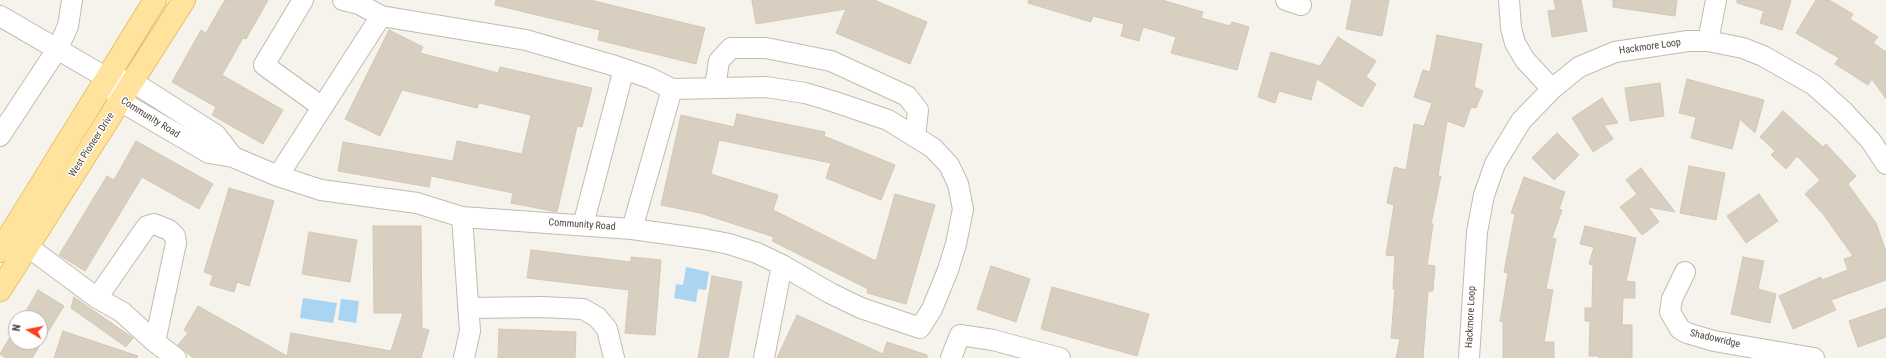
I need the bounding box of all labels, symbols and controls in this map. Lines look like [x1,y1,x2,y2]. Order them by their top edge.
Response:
street label: Hackmore Loop [1618,37,1682,57]
street label: Community Road [118,95,182,141]
street label: West Pioneer Drive [67,111,117,179]
street label: Community Road [548,217,616,233]
street label: Hackmore Loop [1463,286,1479,348]
north arrow [8,310,48,350]
text: N [10,324,24,332]
street label: Shadowridge [1689,327,1741,351]

